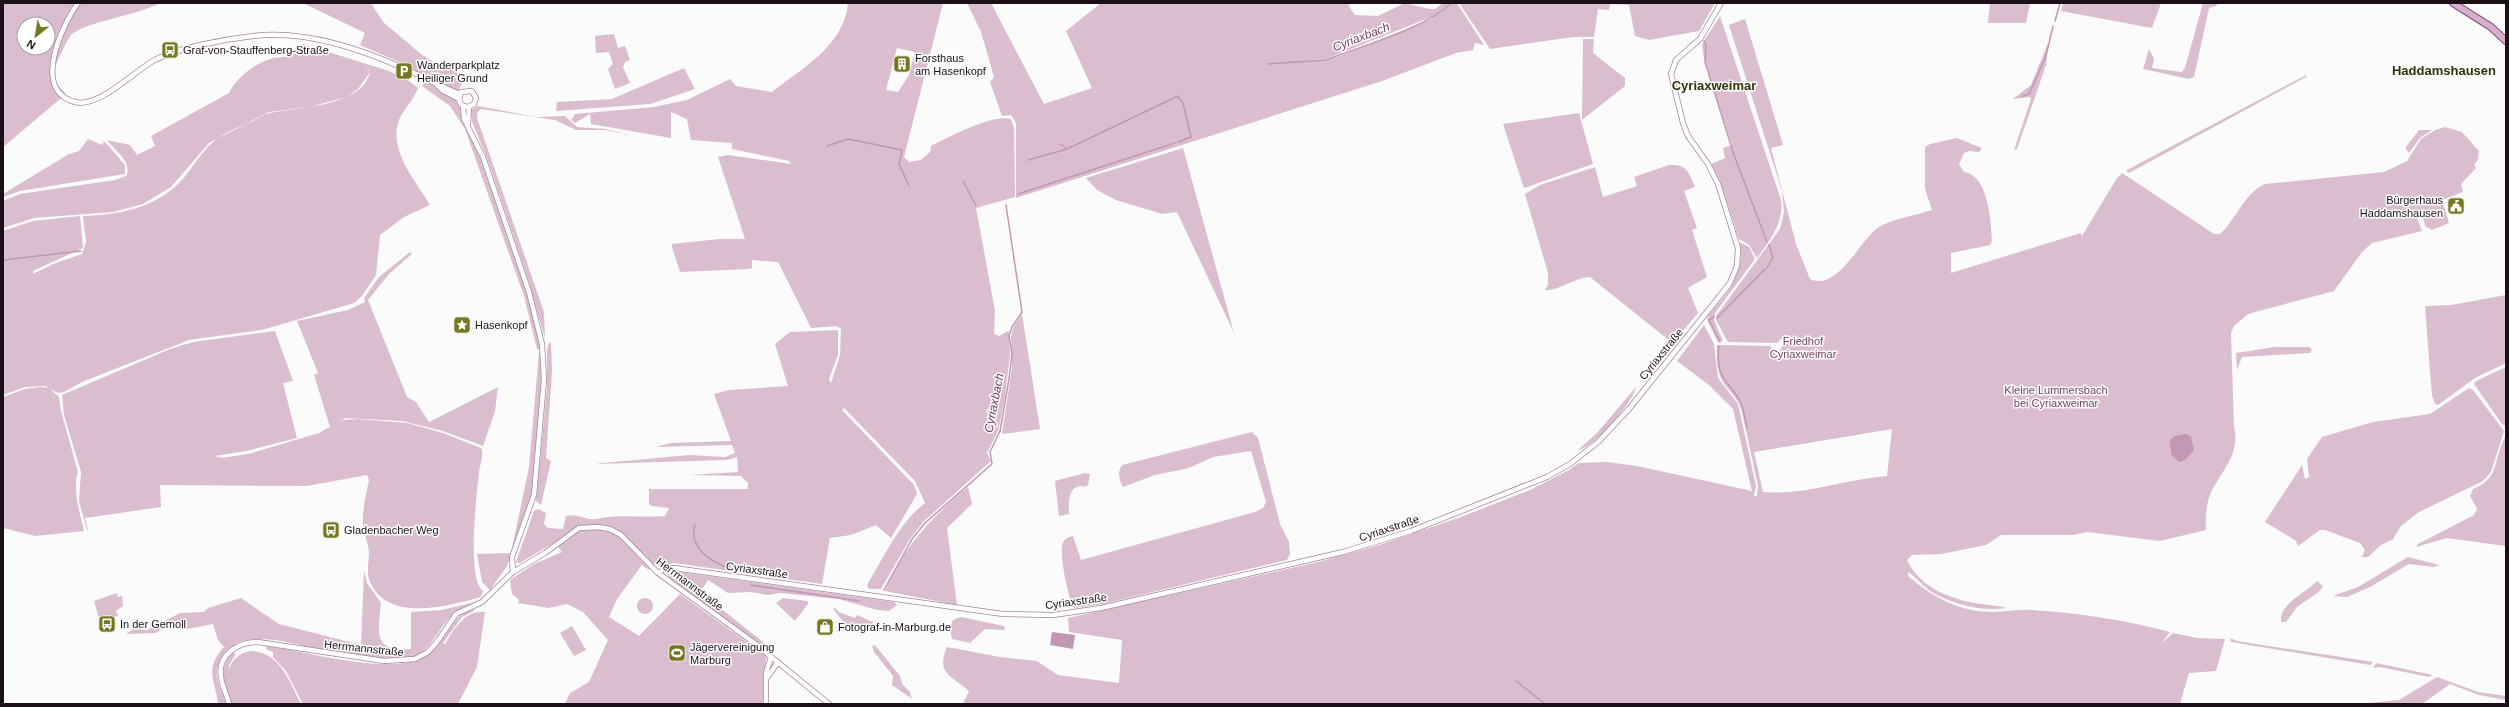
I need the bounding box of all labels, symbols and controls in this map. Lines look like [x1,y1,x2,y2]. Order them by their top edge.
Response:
north arrow [16,16,56,56]
water label: Cyriaxbach [1330,20,1392,54]
text: N [25,37,37,52]
bus stop icon: Graf-von-Stauffenberg-Straße [160,40,180,60]
place label: Graf-von-Stauffenberg-Straße [183,44,329,56]
place label: Forsthaus am Hasenkopf [915,52,987,77]
building icon: Forsthaus am Hasenkopf [892,54,912,74]
place label: Wanderparkplatz Heiliger Grund [417,59,500,84]
parking icon: Wanderparkplatz Heiliger Grund [394,61,414,81]
district label: Haddamshausen [2392,63,2496,78]
district label: Cyriaxweimar [1672,78,1756,93]
place label: Bürgerhaus Haddamshausen [2360,194,2443,219]
public building icon: Bürgerhaus Haddamshausen [2446,196,2466,216]
place icon: Hasenkopf [452,315,472,335]
place label: Hasenkopf [475,319,529,331]
street label: Cyriaxstraße [1637,326,1685,382]
park label: Friedhof Cyriaxweimar [1770,335,1837,360]
water label: Cyriaxbach [981,372,1007,434]
park label: Kleine Lummersbach bei Cyriaxweimar [2004,384,2108,409]
street label: Cyriaxstraße [1357,513,1421,543]
bus stop icon: Gladenbacher Weg [321,520,341,540]
place label: Gladenbacher Weg [344,524,439,536]
street label: Herrmannstraße [654,555,726,613]
street label: Cyriaxstraße [725,560,789,580]
street label: Cyriaxstraße [1044,591,1108,611]
bus stop icon: In der Gemoll [97,614,117,634]
shop icon: Fotograf-in-Marburg.de [815,617,835,637]
place label: In der Gemoll [120,618,186,630]
place label: Fotograf-in-Marburg.de [838,621,951,633]
street label: Herrmannstraße [324,638,404,658]
place label: Jägervereinigung Marburg [690,641,774,666]
sports icon: Jägervereinigung Marburg [667,643,687,663]

